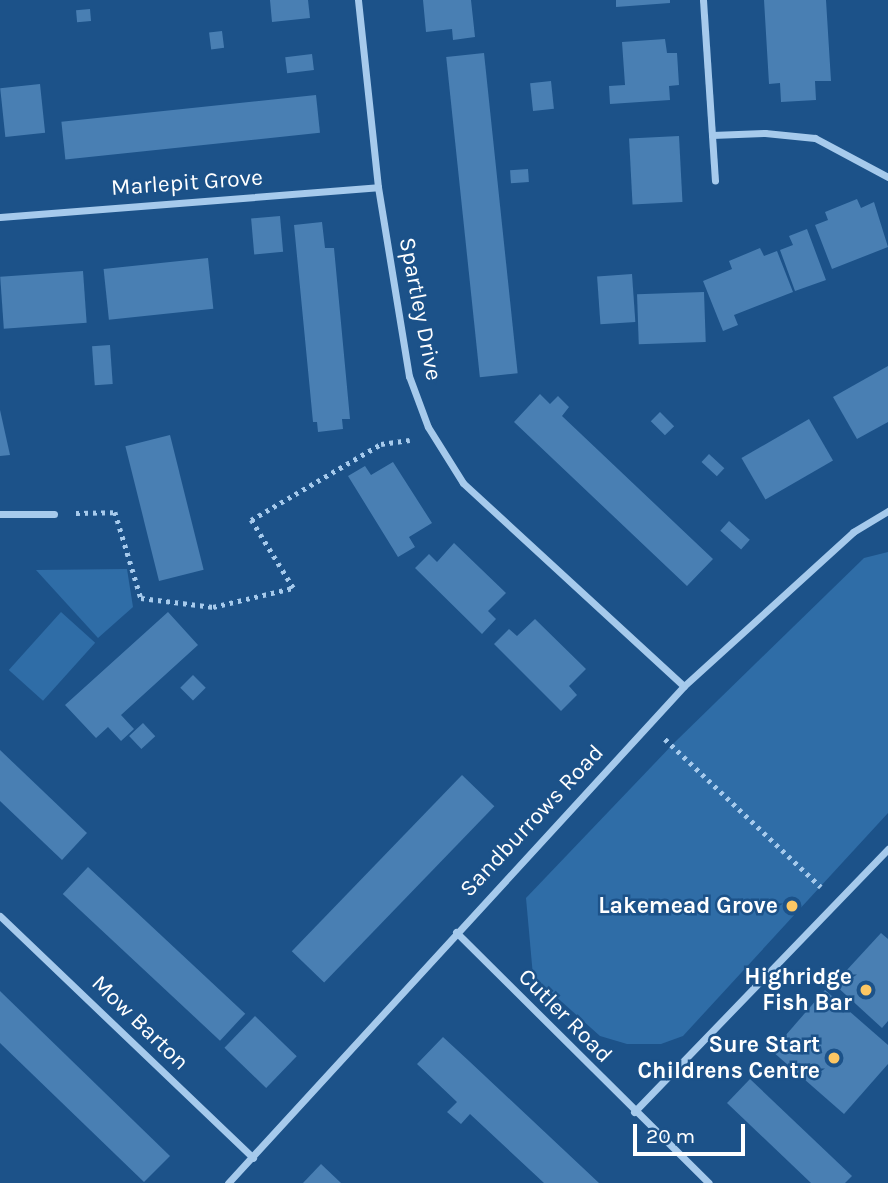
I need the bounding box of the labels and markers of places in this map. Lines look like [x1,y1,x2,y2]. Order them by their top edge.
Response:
place label: Lakemead Grove [598,892,778,920]
marker: Lakemead Grove [784,898,800,914]
place label: Highridge Fish Bar [744,963,852,1017]
marker: Highridge Fish Bar [858,982,874,998]
place label: Sure Start Childrens Centre [638,1031,820,1085]
marker: Sure Start Childrens Centre [826,1050,842,1066]

